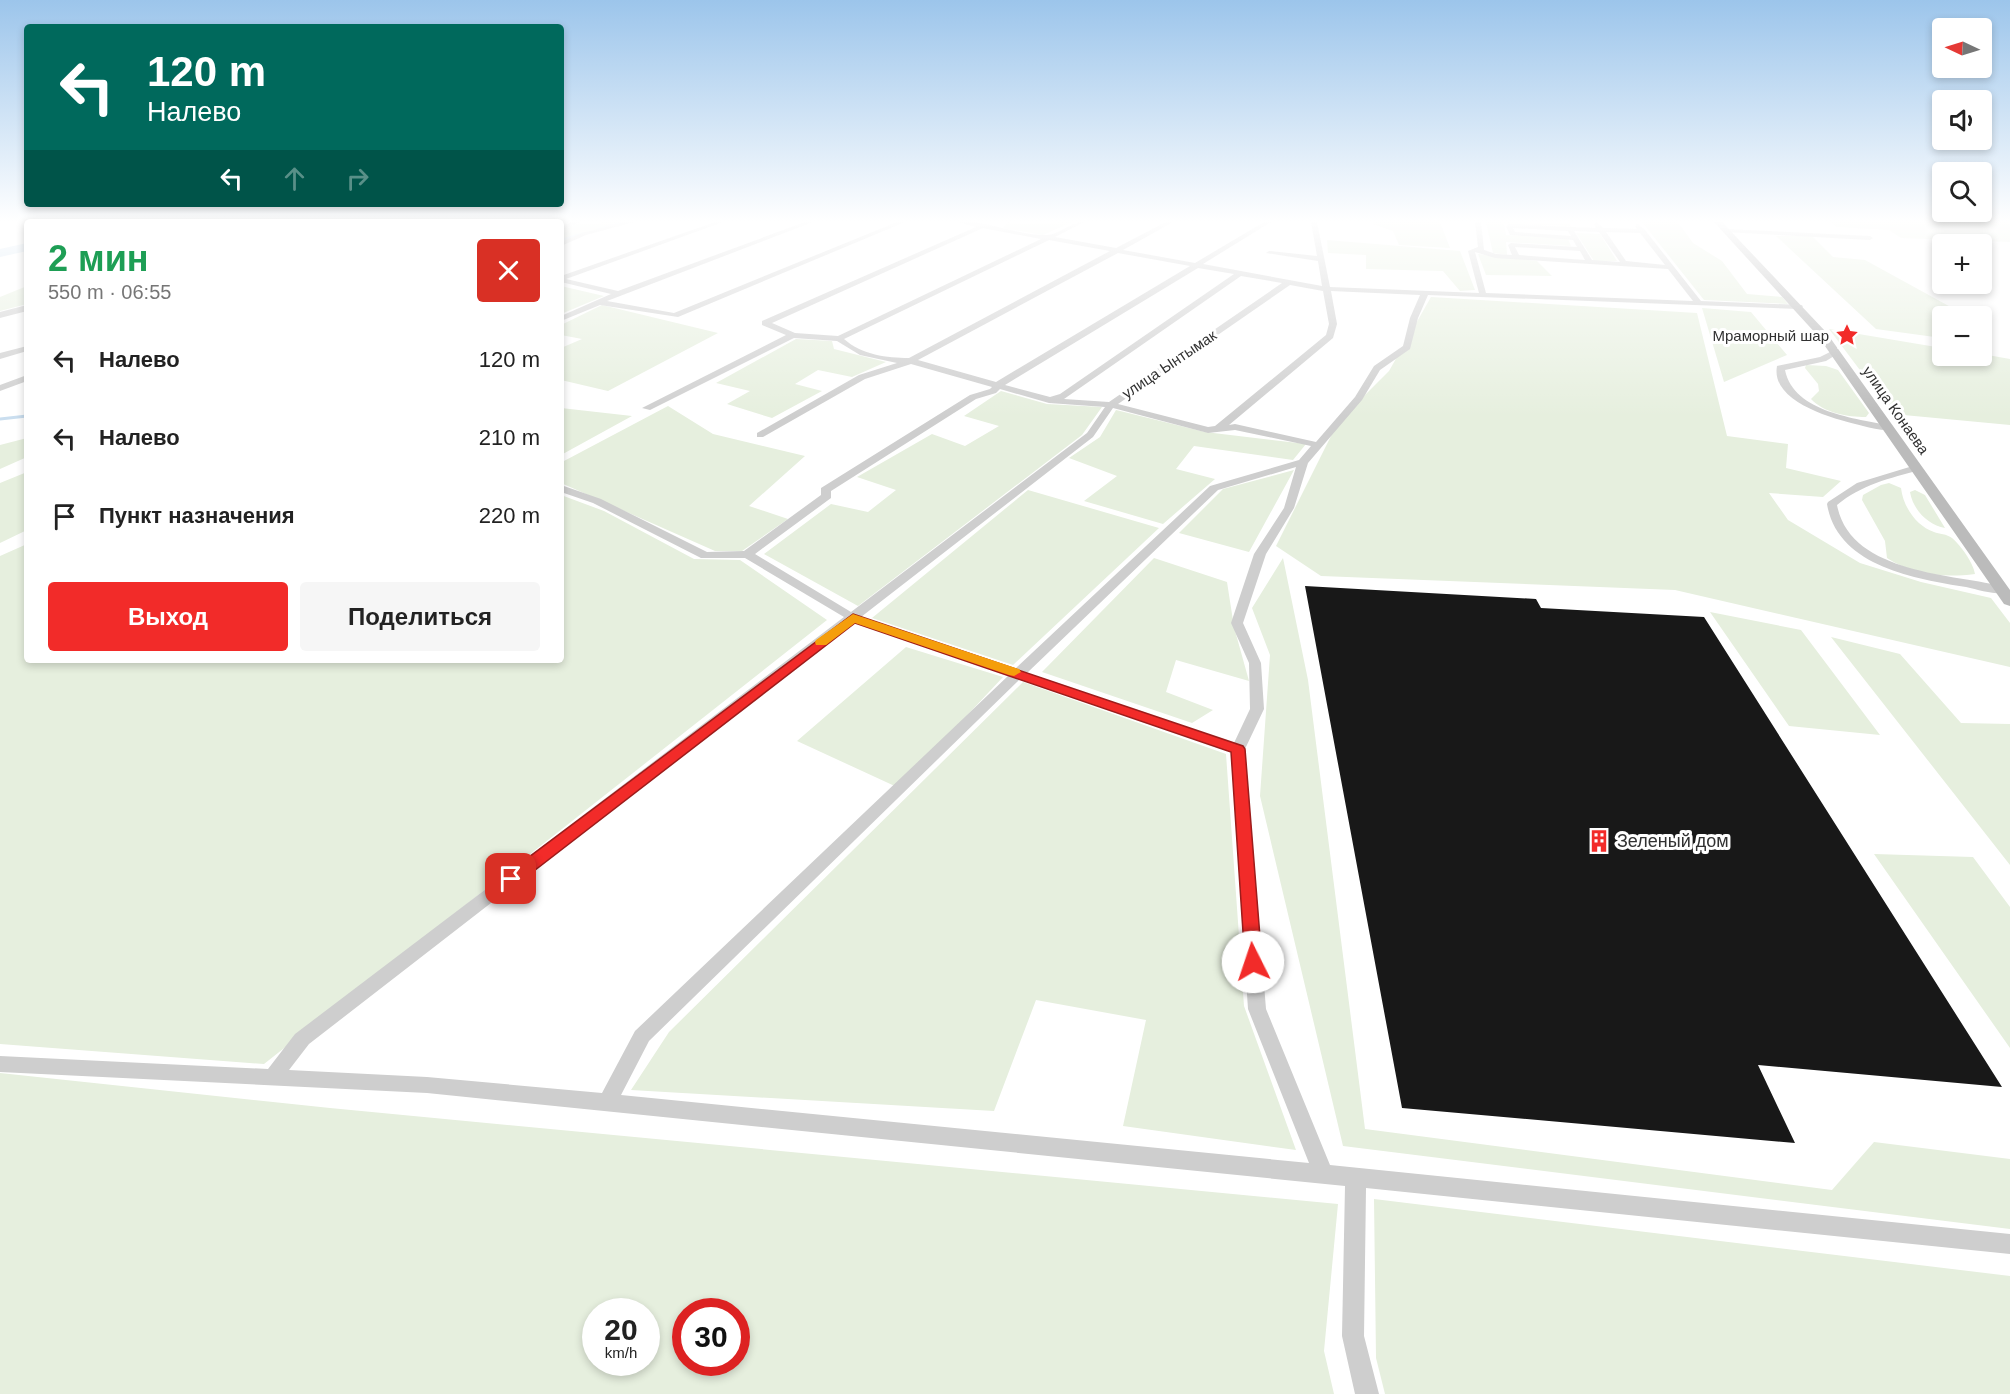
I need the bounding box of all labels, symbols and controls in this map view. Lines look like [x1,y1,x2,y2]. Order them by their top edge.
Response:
north arrow [1932,18,1992,78]
map controls [1932,18,1992,366]
icon: left [48,48,126,126]
text: 120 m [147,48,266,95]
button: sound [1932,90,1992,150]
text: Налево [147,97,241,127]
icon: left [215,162,248,195]
icon: ahead [278,162,311,195]
icon: right [341,162,374,195]
button: search [1932,162,1992,222]
button: + [1932,234,1992,294]
text: 2 мин [48,238,149,279]
button: close [477,239,540,302]
text: 550 m · 06:55 [48,281,171,303]
button: − [1932,306,1992,366]
place icon: Мраморный шар [1834,322,1860,348]
street label: улица Ынтымак [1119,326,1220,402]
place label: Мраморный шар [1712,327,1829,344]
icon: left [48,344,81,377]
text: Налево [99,347,180,372]
text: 120 m [479,347,540,372]
street label: улица Конаева [1859,363,1933,458]
icon: left [48,422,81,455]
text: Налево [99,425,180,450]
text: 210 m [479,425,540,450]
icon: arrive [48,500,81,533]
text: Пункт назначения [99,503,295,528]
text: 220 m [479,503,540,528]
button: Выход [48,582,288,651]
button: Поделиться [300,582,540,651]
building icon: Зеленый дом [1586,828,1612,854]
place label: Зеленый дом [1617,831,1729,851]
pin [485,853,536,904]
icon: arrive [494,862,527,895]
position arrow [1221,930,1285,994]
speed limit sign: 30 [672,1298,750,1376]
text: 20 [604,1313,638,1346]
text: km/h [605,1344,637,1361]

